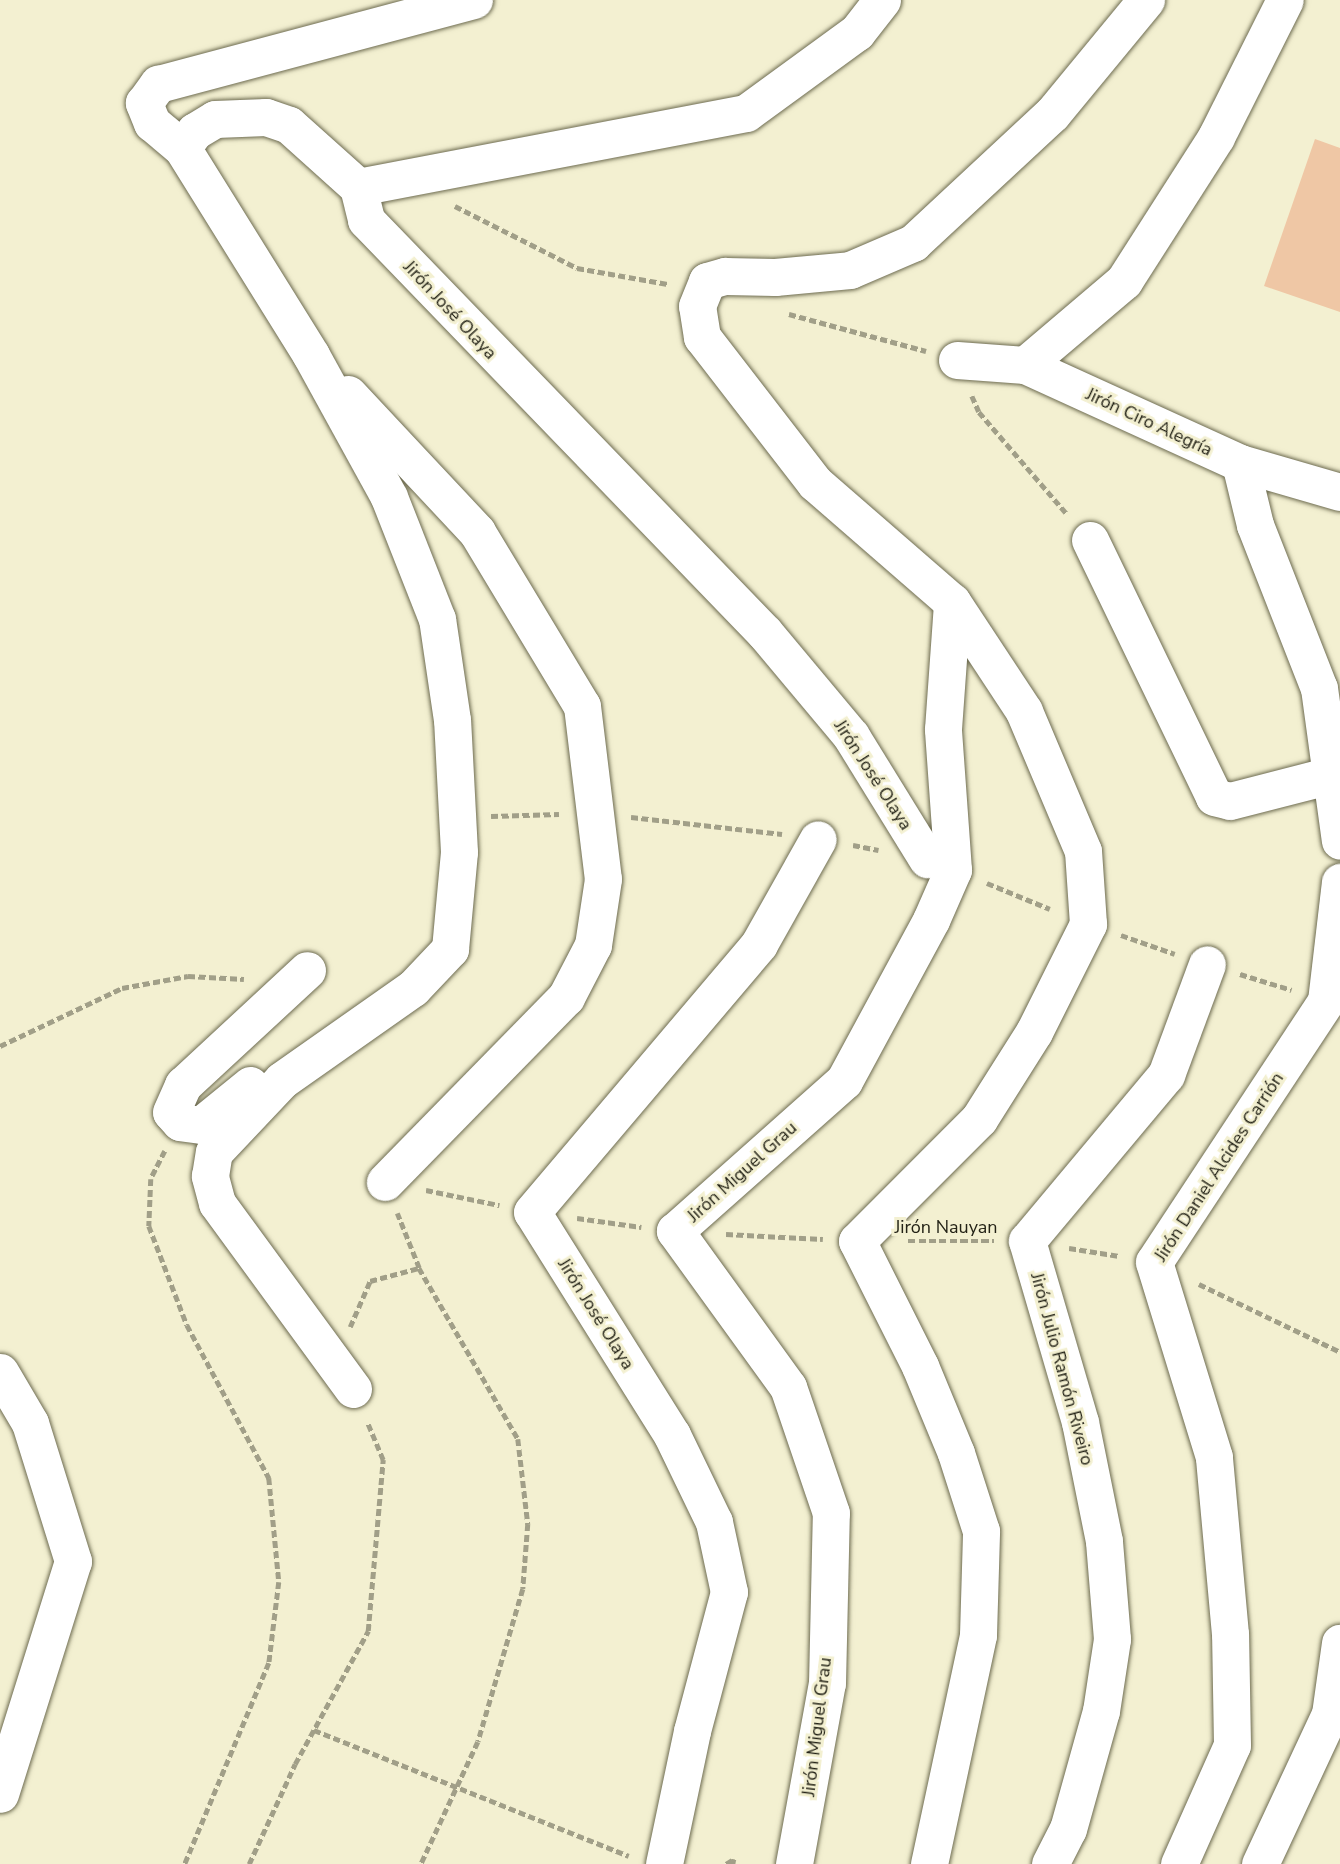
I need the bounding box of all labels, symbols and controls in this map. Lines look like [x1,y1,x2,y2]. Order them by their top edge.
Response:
street label: Jirón José Olaya [399,256,501,364]
street label: Jirón Ciro Alegría [1082,383,1216,461]
street label: Jirón José Olaya [829,716,917,834]
street label: Jirón Daniel Alcides Carrión [1150,1068,1288,1266]
street label: Jirón Miguel Grau [683,1117,801,1227]
street label: Jirón Nauyan [895,1216,997,1238]
street label: Jirón José Olaya [553,1254,639,1374]
street label: Jirón Julio Ramón Riveiro [1026,1270,1098,1468]
street label: Jirón Miguel Grau [798,1656,836,1798]

